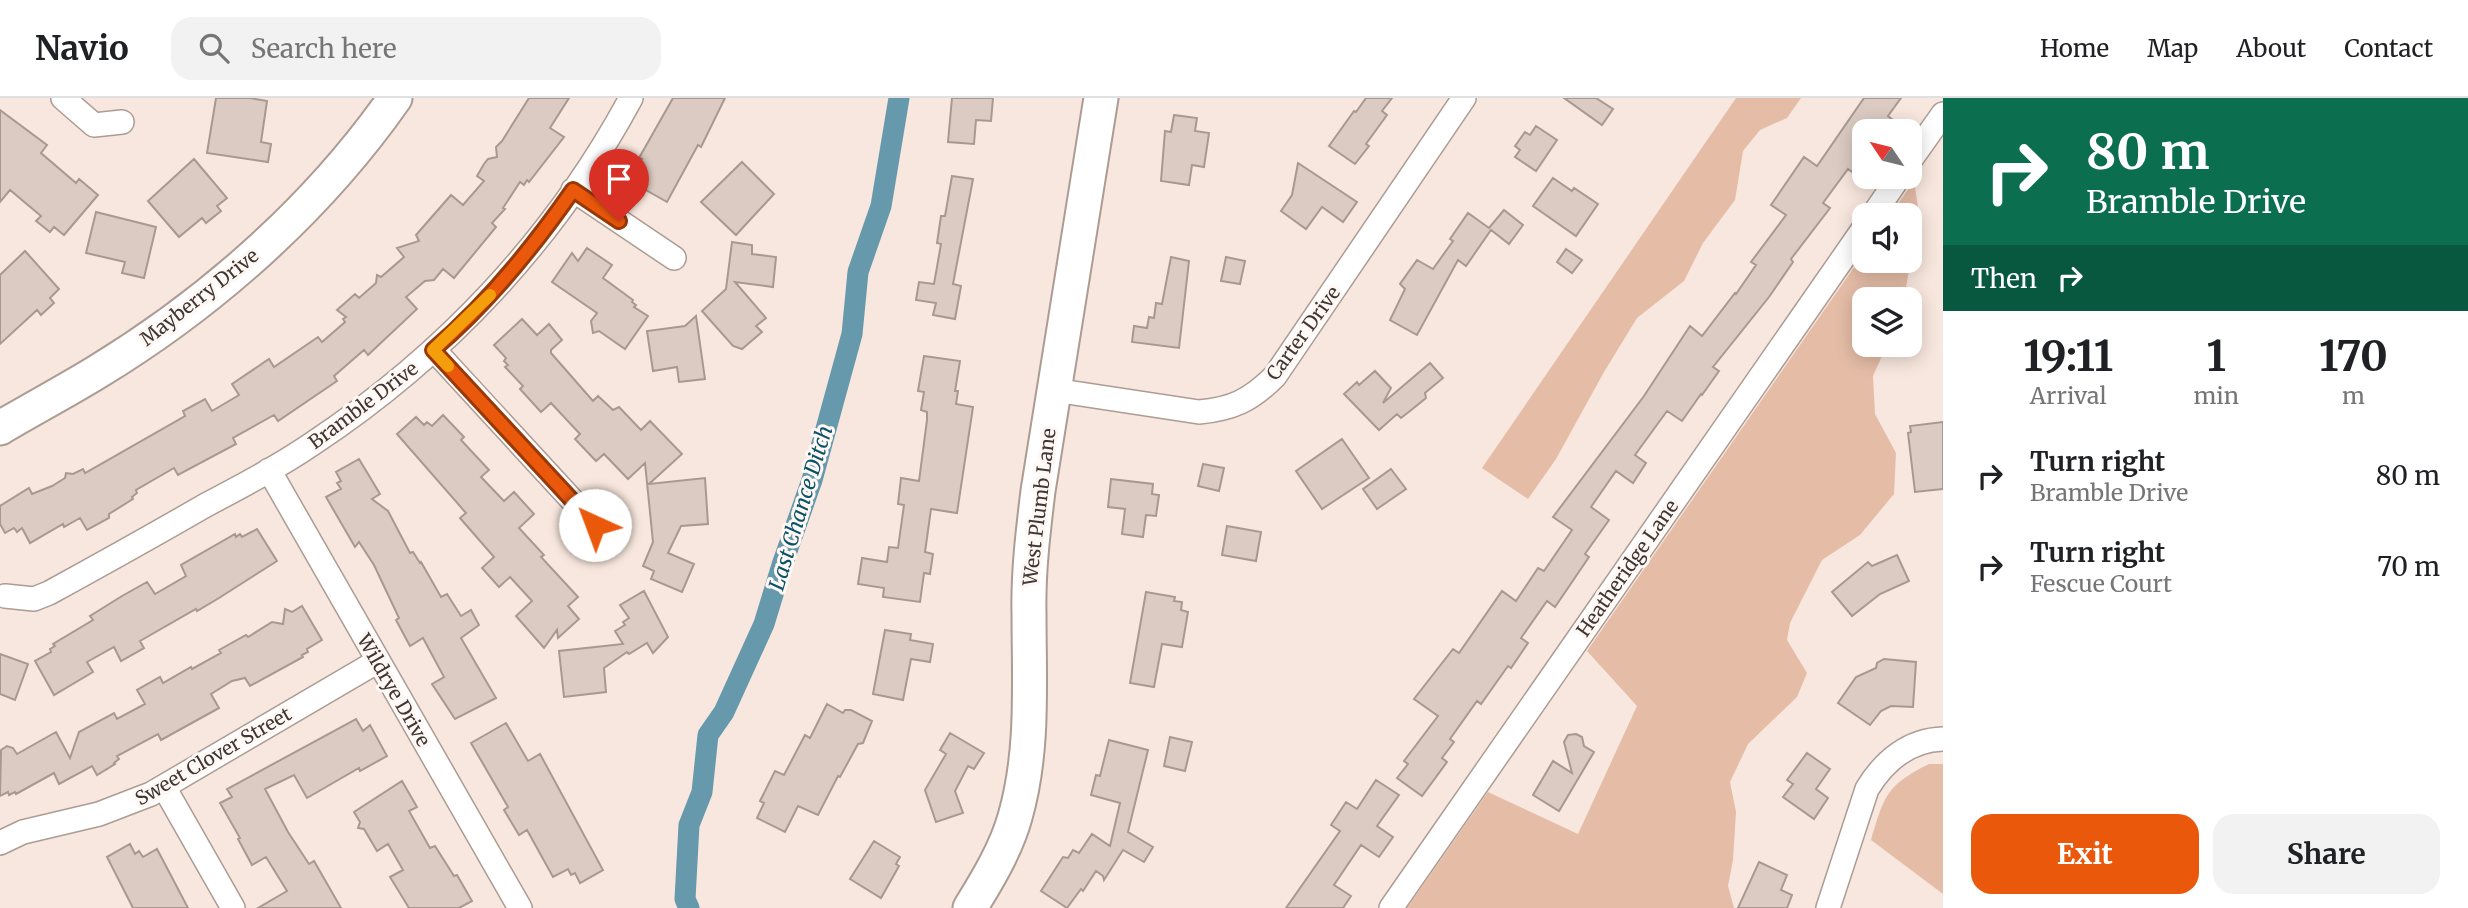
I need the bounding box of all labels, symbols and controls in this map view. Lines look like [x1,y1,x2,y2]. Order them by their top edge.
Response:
search box [171,17,661,80]
text: Navio [35,28,129,69]
icon: search [195,29,233,67]
text: Search here [251,32,396,65]
text: Home [2040,33,2109,64]
text: Map [2147,33,2198,64]
text: About [2236,33,2306,64]
text: Contact [2344,33,2433,64]
north arrow [1852,119,1922,189]
map controls [1852,119,1922,357]
text: 80 m [2086,121,2209,182]
icon: right [1971,126,2062,217]
pin [589,149,649,221]
icon: arrive [600,160,638,198]
text: Bramble Drive [2086,182,2306,222]
button: sound [1852,203,1922,273]
street label: Mayberry Drive [135,243,263,351]
icon: right [2051,259,2089,297]
text: Then [1971,262,2037,295]
street label: Carter Drive [1261,281,1345,385]
button: layers [1852,287,1922,357]
text: 19:11 [2023,330,2113,382]
text: 1 [2206,330,2226,382]
text: 170 [2319,330,2388,382]
street label: Bramble Drive [304,356,422,454]
text: Arrival [2030,381,2107,410]
text: min [2193,381,2239,410]
text: m [2342,381,2365,410]
water label: Last Chance Ditch [763,422,838,594]
street label: West Plumb Lane [1017,427,1061,588]
text: Turn right [2030,445,2165,478]
icon: right [1971,457,2009,495]
text: 80 m [2376,459,2440,492]
text: Bramble Drive [2030,478,2188,507]
position arrow [558,488,632,562]
street label: Heatheridge Lane [1571,495,1683,641]
text: Turn right [2030,536,2165,569]
icon: right [1971,548,2009,586]
text: 70 m [2377,550,2440,583]
text: Fescue Court [2030,569,2172,598]
street label: Wildrye Drive [352,629,436,751]
street label: Sweet Clover Street [131,701,296,810]
button: Exit [1971,814,2199,894]
button: Share [2213,814,2440,894]

